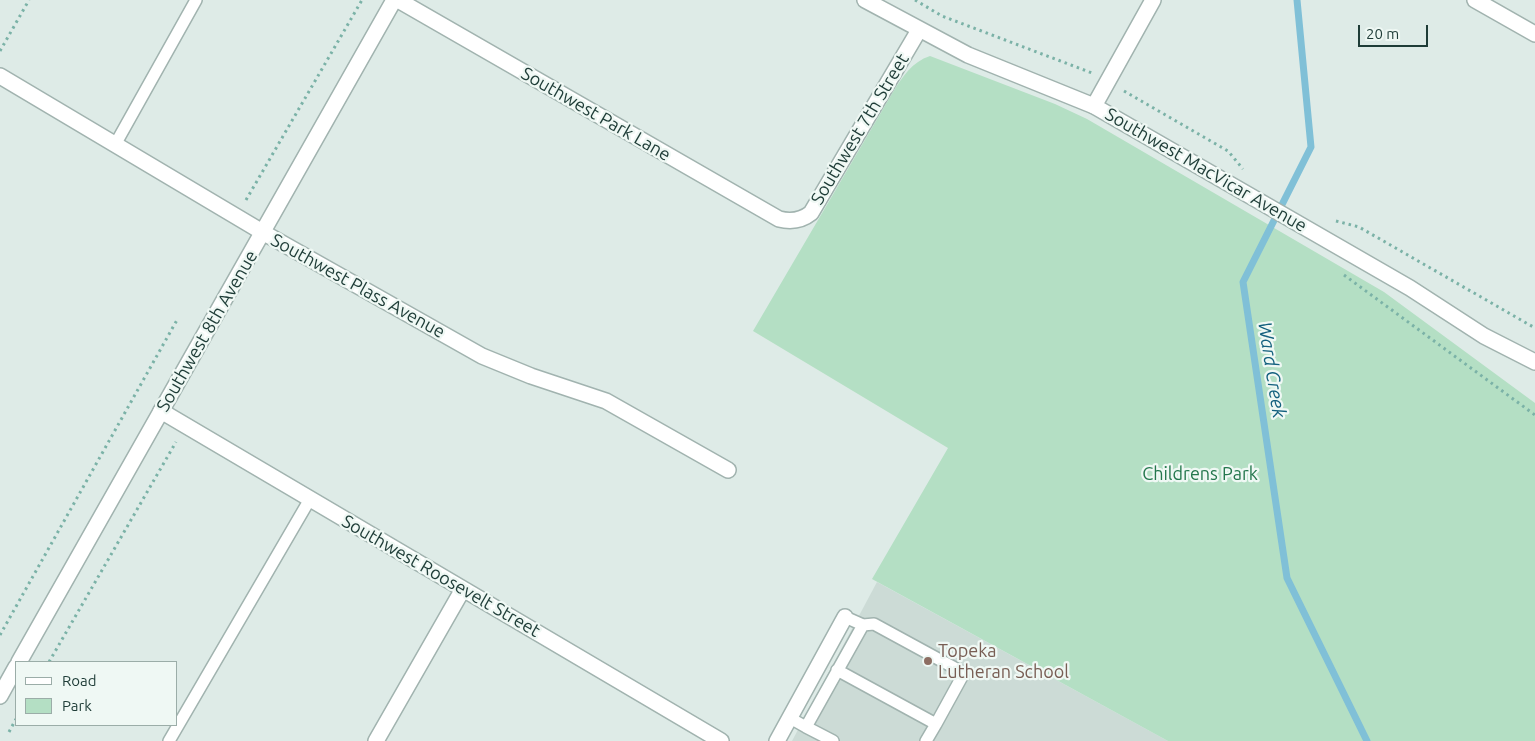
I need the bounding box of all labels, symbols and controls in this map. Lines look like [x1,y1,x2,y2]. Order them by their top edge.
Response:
scale bar [1360,15,1430,47]
text: 20 m [1366,25,1399,42]
street label: Southwest 7th Street [806,50,914,208]
street label: Southwest Park Lane [517,62,675,166]
street label: Southwest MacVicar Avenue [1101,103,1311,237]
street label: Southwest Plass Avenue [267,229,449,343]
street label: Southwest 8th Avenue [152,246,262,416]
water label: Ward Creek [1253,320,1291,420]
park label: Childrens Park [1142,463,1258,485]
street label: Southwest Roosevelt Street [338,510,544,642]
place label: Topeka Lutheran School [938,640,1069,682]
marker: Topeka Lutheran School [922,655,934,667]
legend [15,661,178,726]
text: Road [62,672,97,689]
text: Park [62,697,92,714]

